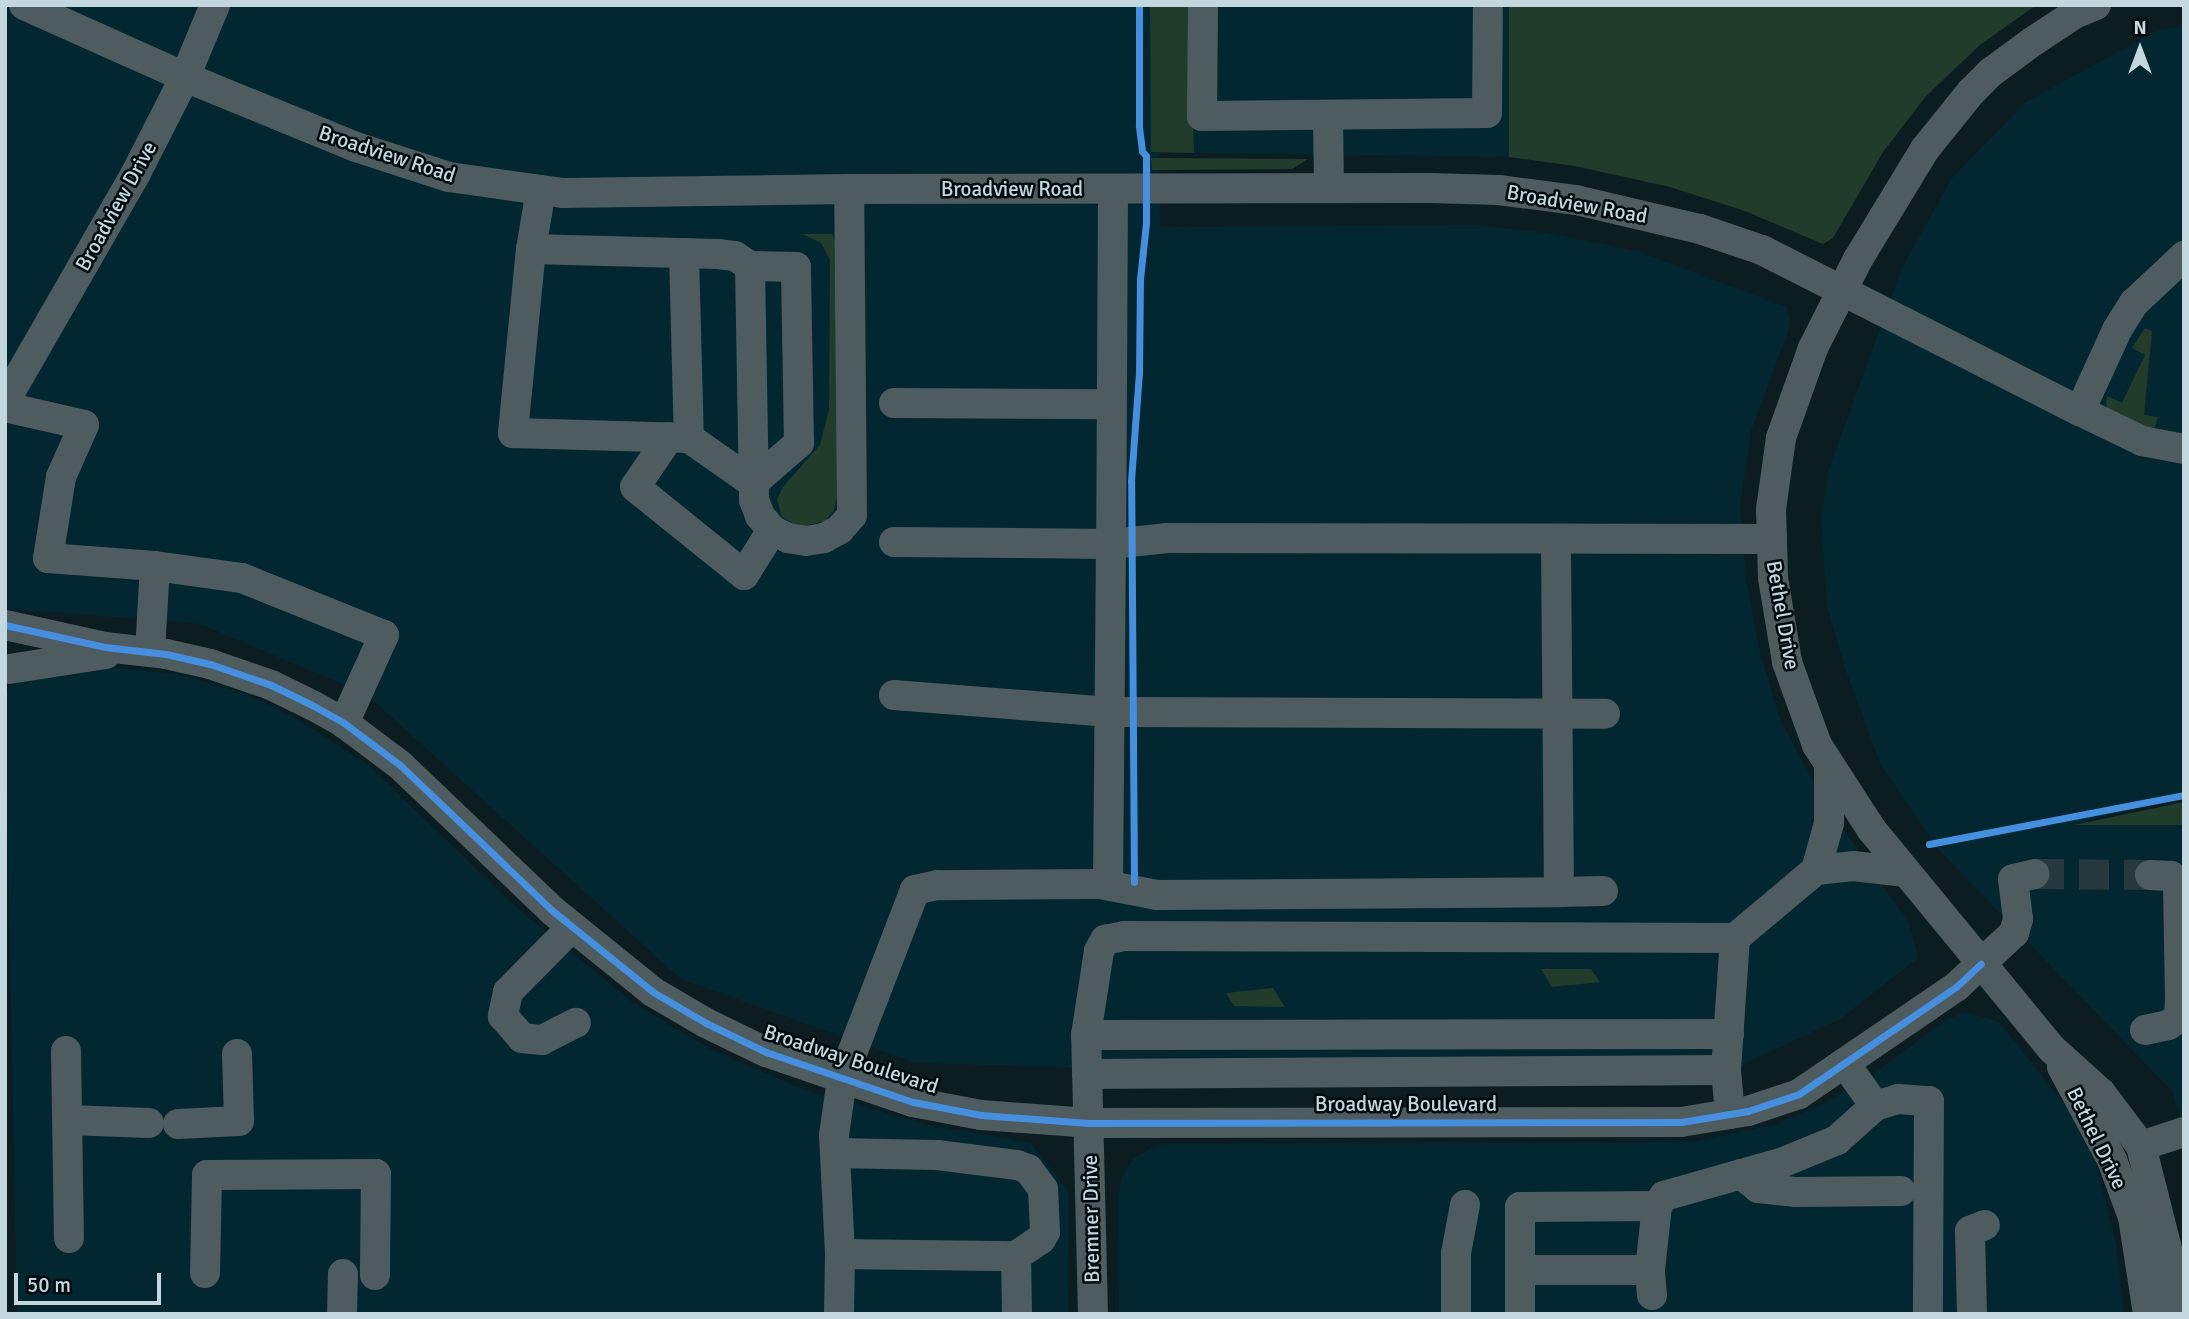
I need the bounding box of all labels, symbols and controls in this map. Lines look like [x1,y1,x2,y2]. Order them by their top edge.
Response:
north arrow [2105,14,2175,84]
text: N [2133,16,2147,40]
street label: Broadview Road [315,120,459,188]
street label: Broadview Drive [70,137,162,275]
street label: Broadview Road [941,176,1083,202]
street label: Broadview Road [1505,179,1649,229]
street label: Bethel Drive [1761,559,1805,671]
street label: Broadway Boulevard [760,1019,942,1099]
street label: Bethel Drive [2062,1083,2132,1193]
street label: Broadway Boulevard [1315,1091,1497,1117]
street label: Bremner Drive [1077,1155,1105,1283]
scale bar [18,1260,164,1304]
text: 50 m [27,1272,71,1298]

